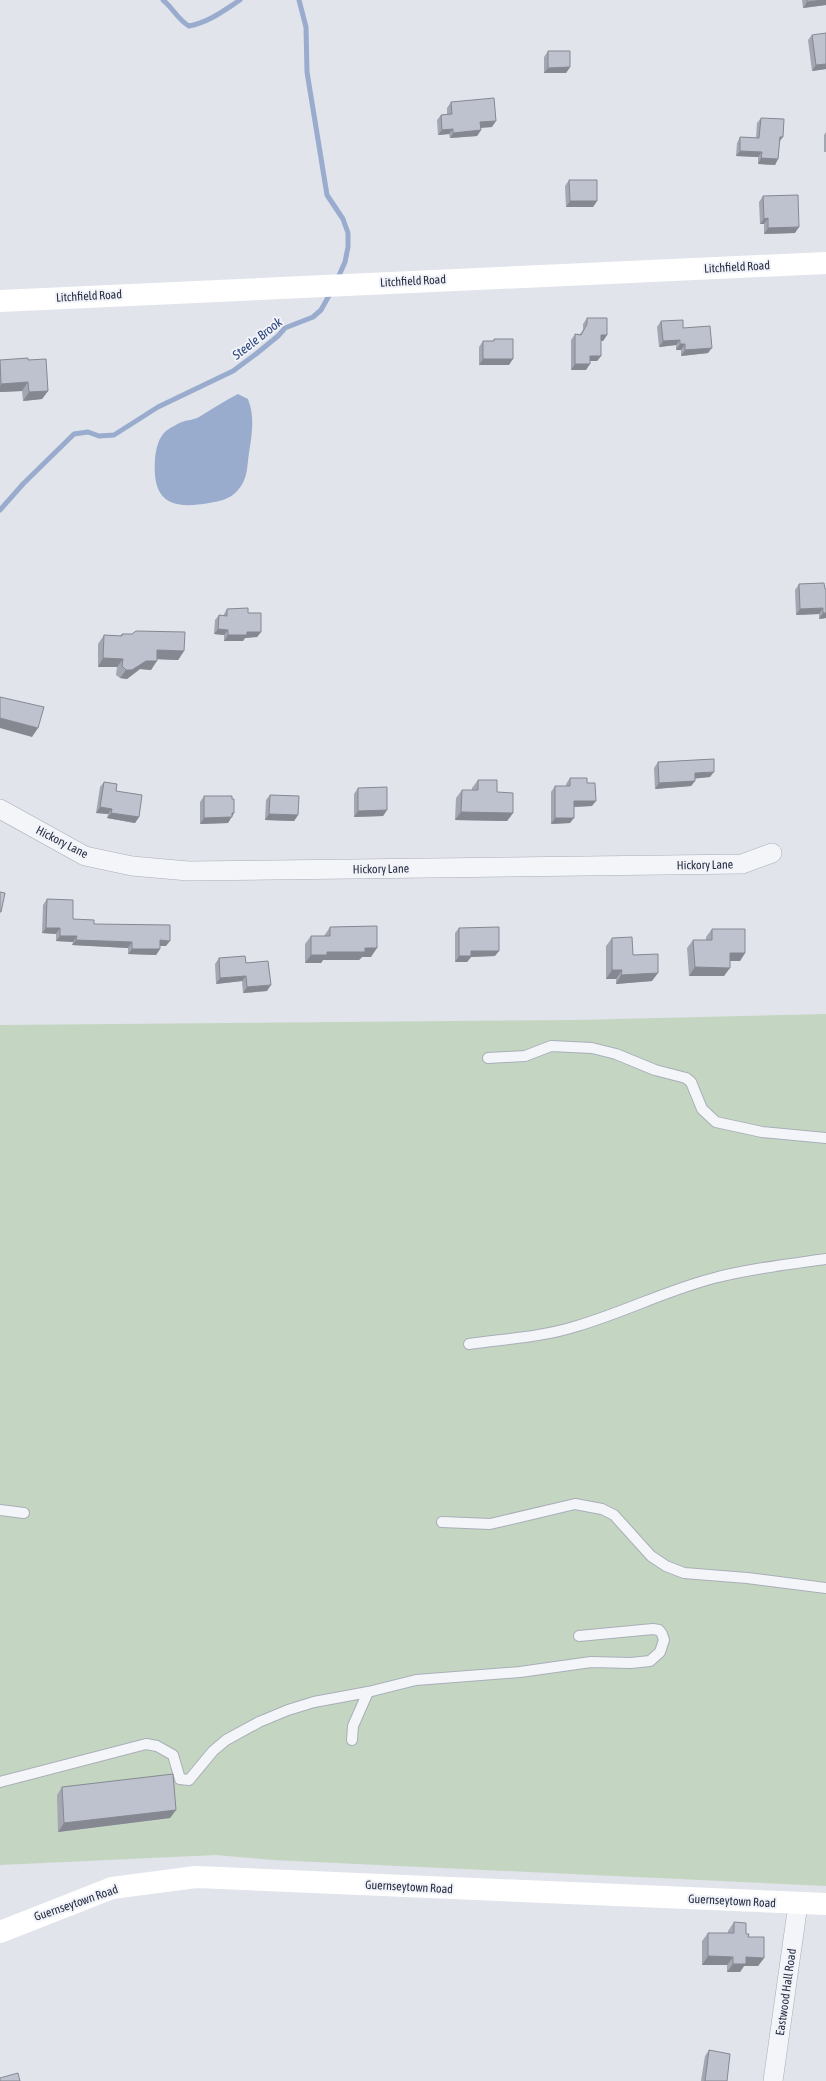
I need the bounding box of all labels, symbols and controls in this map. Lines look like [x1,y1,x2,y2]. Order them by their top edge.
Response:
street label: Litchfield Road [704,258,770,276]
street label: Litchfield Road [380,272,446,290]
street label: Litchfield Road [56,287,122,305]
water label: Steele Brook [229,314,285,363]
street label: Hickory Lane [34,823,90,861]
street label: Hickory Lane [677,858,733,872]
street label: Hickory Lane [353,862,409,876]
street label: Guernseytown Road [365,1878,453,1896]
street label: Guernseytown Road [32,1882,120,1924]
street label: Guernseytown Road [688,1892,776,1910]
street label: Eastwood Hall Road [773,1948,799,2036]

